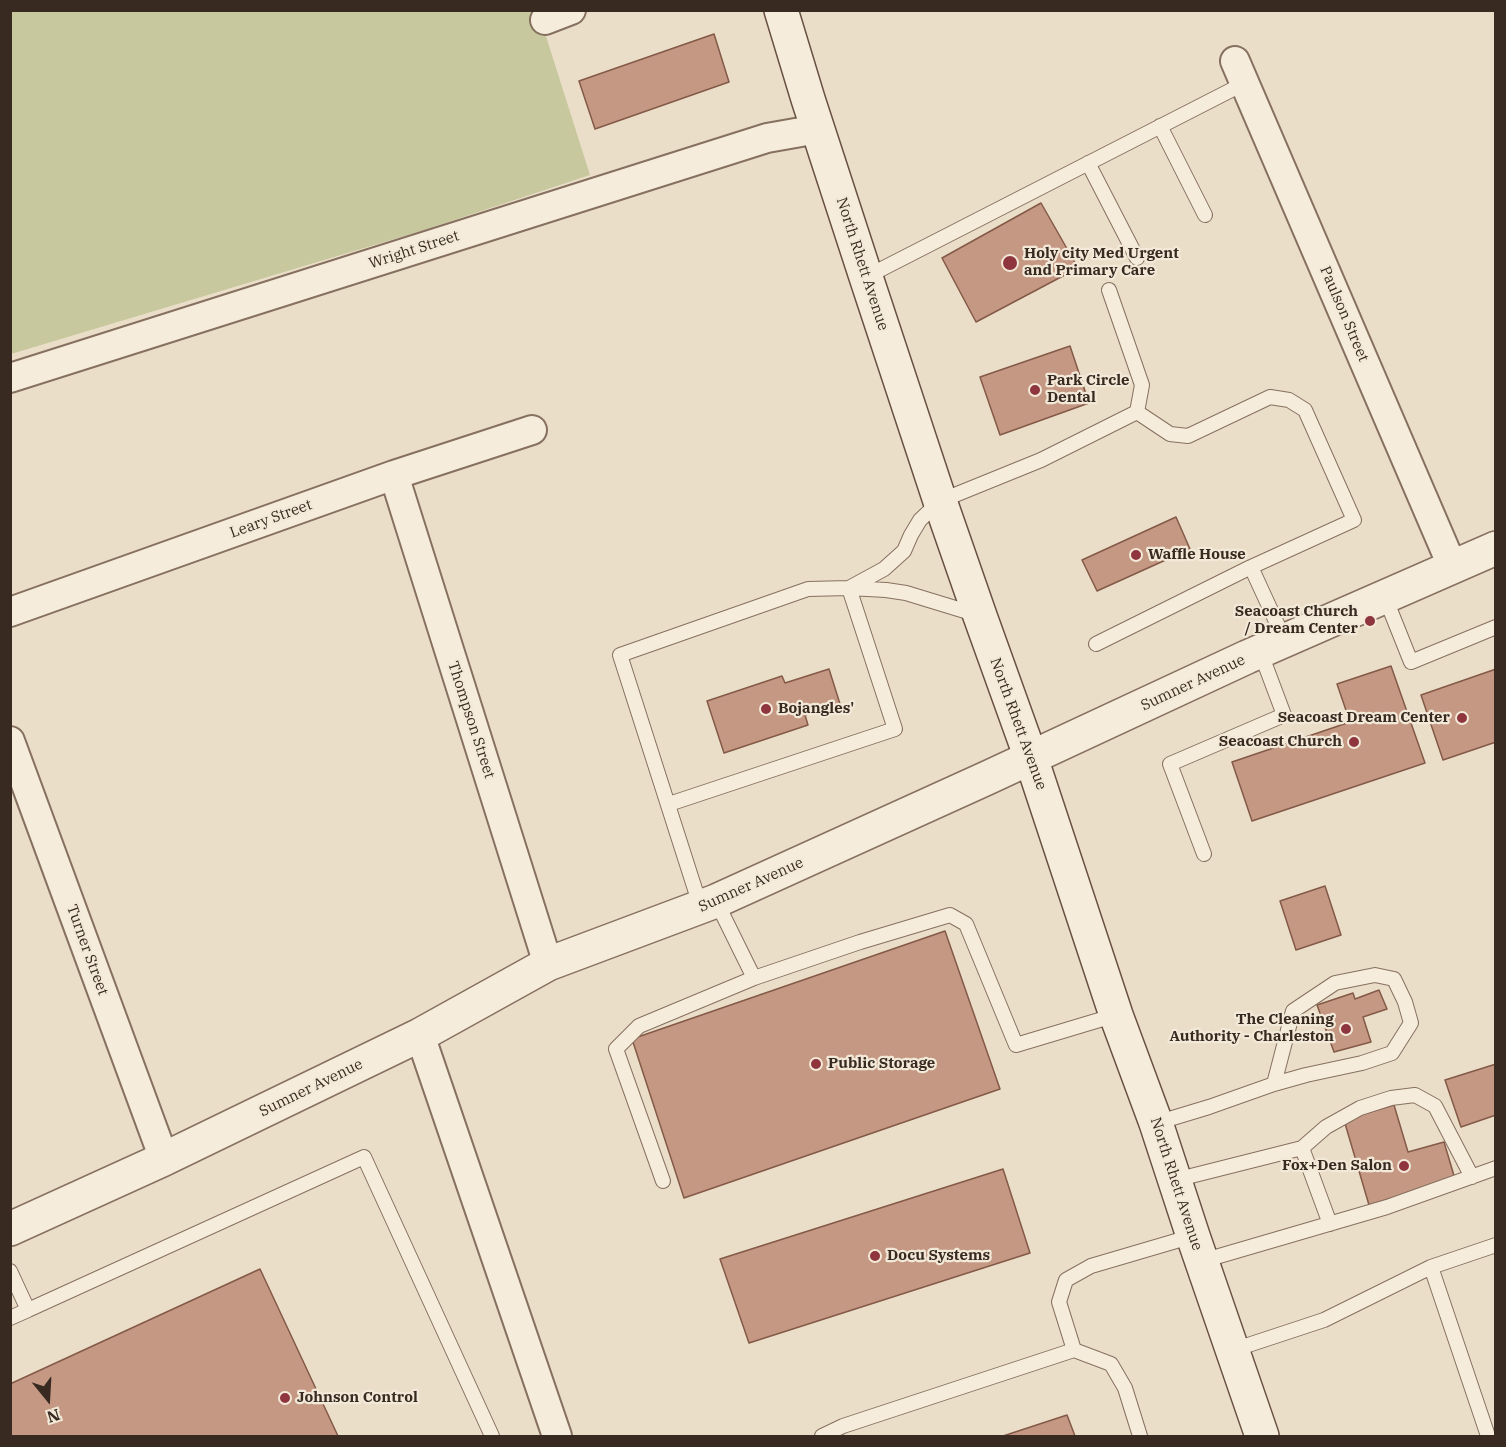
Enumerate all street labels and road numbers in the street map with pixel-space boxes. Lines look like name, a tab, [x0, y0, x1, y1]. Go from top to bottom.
street label: North Rhett Avenue	[832, 195, 892, 333]
street label: Wright Street	[367, 227, 461, 273]
street label: Paulson Street	[1316, 264, 1372, 364]
street label: Leary Street	[228, 496, 314, 542]
street label: Sumner Avenue	[1138, 651, 1248, 715]
street label: North Rhett Avenue	[986, 656, 1050, 792]
street label: Thompson Street	[444, 659, 498, 781]
street label: Sumner Avenue	[696, 854, 806, 916]
street label: Turner Street	[62, 902, 112, 998]
street label: Sumner Avenue	[256, 1055, 366, 1121]
street label: North Rhett Avenue	[1146, 1115, 1206, 1253]

